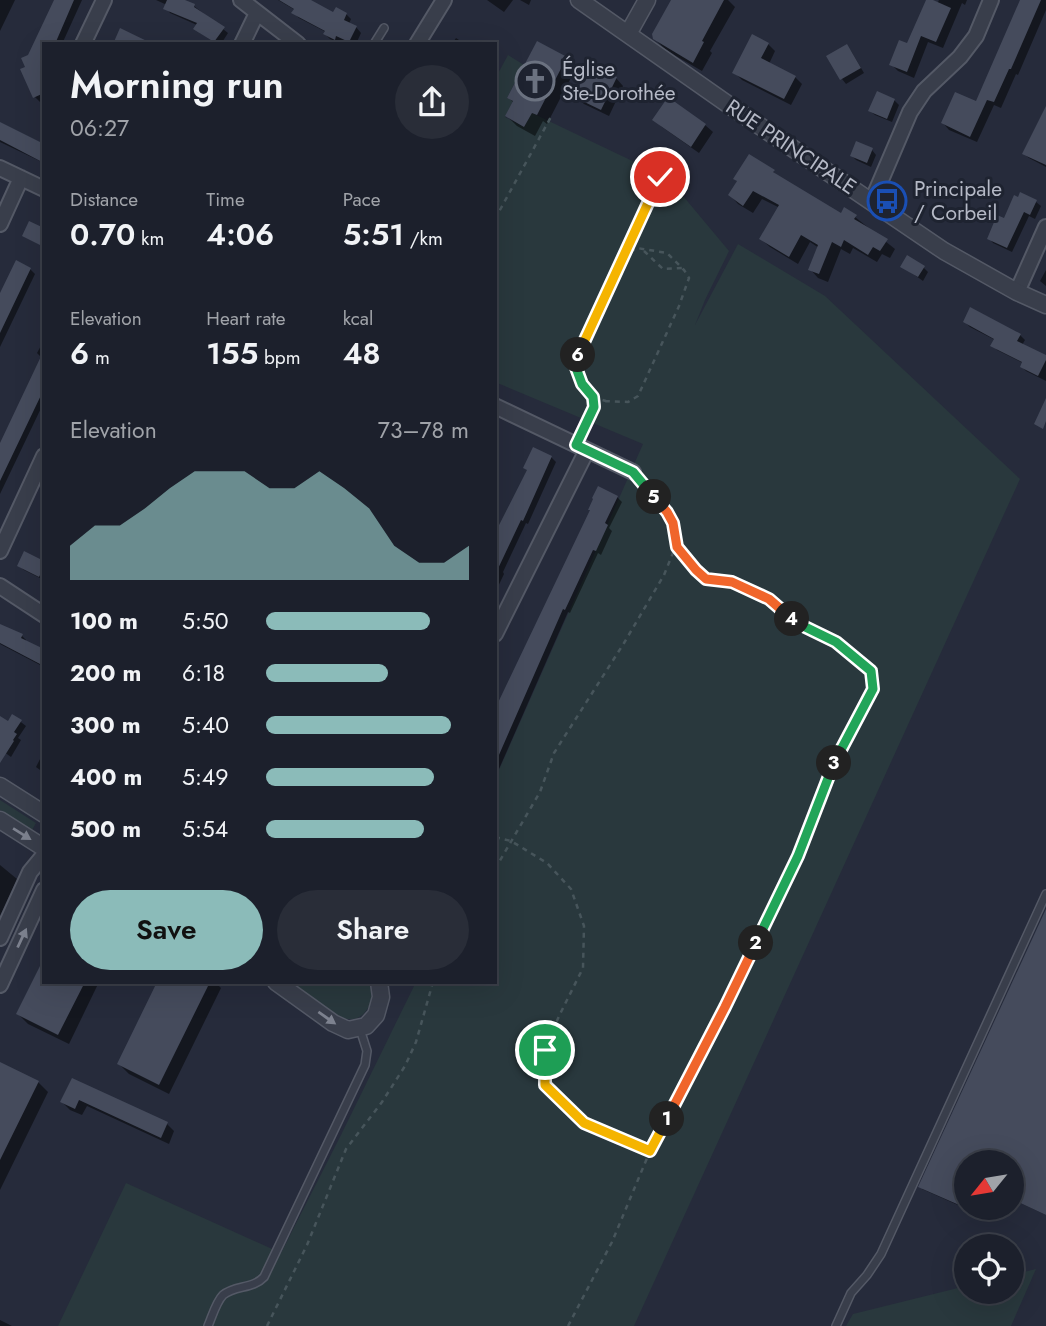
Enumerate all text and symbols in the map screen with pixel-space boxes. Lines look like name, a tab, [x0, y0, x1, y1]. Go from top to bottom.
place label: Église Ste-Dorothée	[562, 54, 676, 108]
text: Morning run	[70, 57, 284, 112]
church icon: Église Ste-Dorothée	[514, 60, 556, 102]
button: share	[395, 65, 469, 139]
street label: RUE PRINCIPALE	[720, 92, 862, 202]
text: 06:27	[70, 111, 129, 145]
pin	[630, 147, 690, 207]
icon: check	[641, 158, 679, 196]
place label: Principale / Corbeil	[914, 174, 1002, 228]
bus stop icon: Principale / Corbeil	[866, 180, 908, 222]
text: Distance	[70, 186, 138, 213]
text: Time	[206, 186, 245, 213]
text: Pace	[343, 186, 381, 213]
text: 0.70	[70, 213, 135, 256]
text: 4:06	[206, 213, 274, 256]
text: 5:51	[343, 213, 404, 256]
text: km	[135, 225, 164, 252]
text: /km	[404, 225, 443, 252]
text: Elevation	[70, 305, 142, 332]
text: Heart rate	[206, 305, 286, 332]
text: kcal	[343, 305, 373, 332]
text: 6	[70, 332, 89, 375]
text: 155	[206, 332, 258, 375]
text: 48	[343, 332, 381, 375]
pin: 6	[560, 338, 596, 372]
text: 6	[571, 341, 584, 368]
text: m	[89, 344, 110, 371]
text: bpm	[258, 344, 300, 371]
text: Elevation	[70, 413, 157, 447]
text: 73–78 m	[378, 413, 469, 447]
pin: 5	[636, 480, 672, 514]
text: 5	[647, 483, 660, 510]
pin: 4	[774, 602, 810, 636]
text: 100 m	[70, 604, 138, 638]
text: 5:50	[182, 604, 229, 638]
text: 4	[785, 605, 798, 632]
text: 200 m	[70, 656, 141, 690]
text: 6:18	[182, 656, 225, 690]
text: 300 m	[70, 708, 141, 742]
text: 5:40	[182, 708, 229, 742]
pin: 3	[816, 746, 852, 780]
text: 3	[828, 749, 839, 776]
text: 400 m	[70, 760, 142, 794]
text: 5:49	[182, 760, 229, 794]
text: 500 m	[70, 812, 141, 846]
text: 5:54	[182, 812, 228, 846]
one-way arrow	[12, 828, 31, 841]
button: Save	[70, 890, 263, 970]
button: Share	[277, 890, 469, 970]
pin: 2	[738, 926, 774, 960]
one-way arrow	[16, 928, 28, 948]
text: 2	[749, 929, 762, 956]
one-way arrow	[318, 1011, 336, 1025]
pin	[515, 1020, 575, 1080]
icon: arrive	[526, 1031, 564, 1069]
pin: 1	[650, 1102, 684, 1136]
text: 1	[662, 1105, 671, 1132]
north arrow	[954, 1150, 1024, 1220]
map controls	[954, 1150, 1024, 1304]
button: locate	[954, 1234, 1024, 1304]

